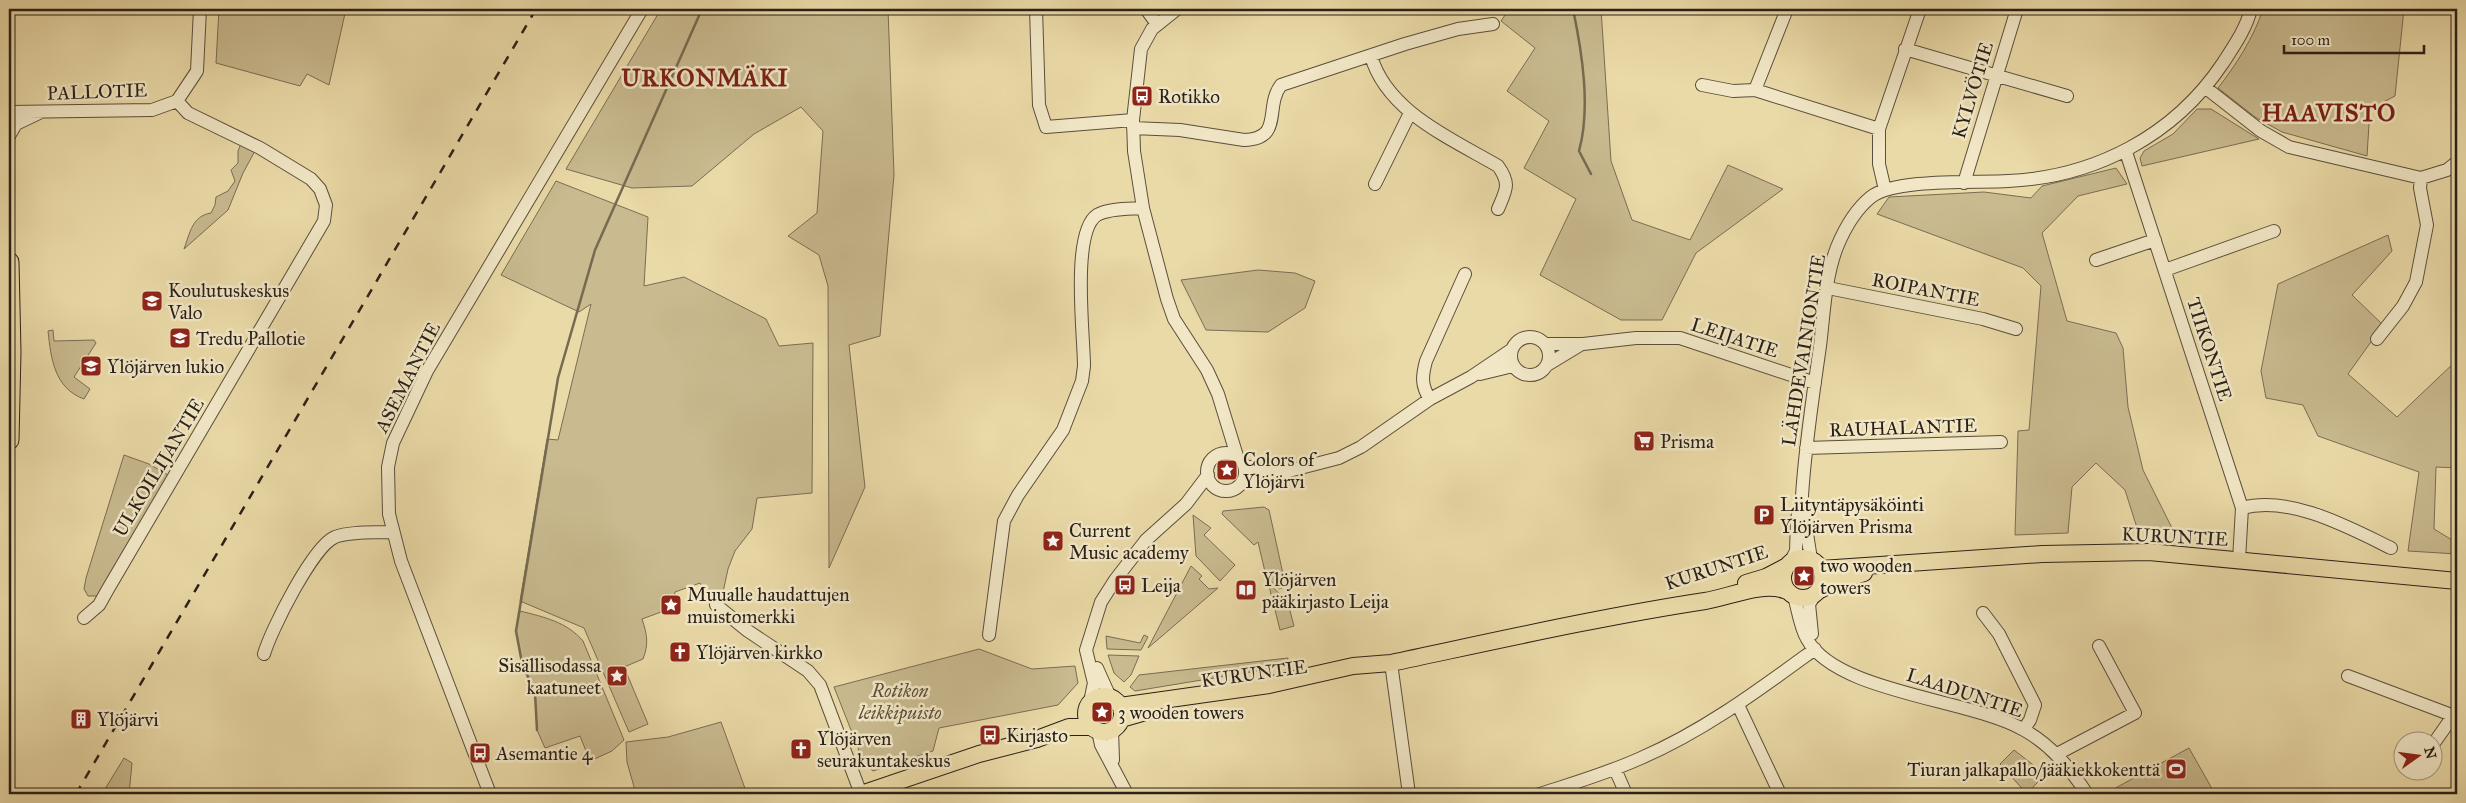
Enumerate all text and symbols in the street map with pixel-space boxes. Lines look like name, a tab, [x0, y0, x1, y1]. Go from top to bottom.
scale bar	[2284, 22, 2424, 54]
text: 100 m	[2291, 31, 2331, 49]
street label: KYLVÖTIE	[1947, 39, 1998, 141]
district label: URKONMÄKI	[621, 63, 789, 93]
street label: PALLOTIE	[46, 78, 148, 105]
bus stop icon: Rotikko	[1130, 84, 1154, 108]
place label: Rotikko	[1158, 85, 1220, 108]
district label: HAAVISTO	[2262, 98, 2396, 128]
street label: LÄHDEVAINIONTIE	[1777, 252, 1830, 448]
street label: ROIPANTIE	[1870, 268, 1982, 311]
place label: Koulutuskeskus Valo	[167, 279, 289, 324]
school or university icon: Koulutuskeskus Valo	[140, 289, 164, 313]
street label: TIIKONTIE	[2182, 295, 2237, 404]
street label: LEIJATIE	[1688, 313, 1782, 363]
street label: ASEMANTIE	[369, 318, 445, 437]
school or university icon: Tredu Pallotie	[168, 326, 192, 350]
place label: Tredu Pallotie	[196, 327, 306, 350]
school or university icon: Ylöjärven lukio	[79, 354, 103, 378]
place label: Ylöjärven lukio	[107, 355, 225, 378]
street label: ULKOILIJANTIE	[108, 393, 210, 541]
street label: RAUHALANTIE	[1829, 413, 1978, 442]
supermarket icon: Prisma	[1632, 429, 1656, 453]
place label: Prisma	[1660, 430, 1715, 453]
place label: Colors of Ylöjärvi	[1243, 448, 1317, 493]
place icon: Colors of Ylöjärvi	[1215, 458, 1239, 482]
place label: Liityntäpysäköinti Ylöjärven Prisma	[1780, 493, 1924, 538]
parking icon: Liityntäpysäköinti Ylöjärven Prisma	[1752, 503, 1776, 527]
place label: Current Music academy	[1069, 519, 1190, 564]
street label: KURUNTIE	[2121, 522, 2229, 551]
place icon: Current Music academy	[1041, 529, 1065, 553]
street label: KURUNTIE	[1662, 540, 1771, 595]
place label: two wooden towers	[1820, 554, 1912, 599]
place icon: two wooden towers	[1792, 564, 1816, 588]
place label: Ylöjärven pääkirjasto Leija	[1261, 568, 1390, 613]
bus stop icon: Leija	[1113, 573, 1137, 597]
place label: Leija	[1141, 574, 1182, 597]
library icon: Ylöjärven pääkirjasto Leija	[1234, 578, 1258, 602]
place label: Muualle haudattujen muistomerkki	[687, 583, 850, 628]
place icon: Muualle haudattujen muistomerkki	[659, 593, 683, 617]
church icon: Ylöjärven kirkko	[668, 640, 692, 664]
place label: Ylöjärven kirkko	[696, 641, 823, 664]
place label: Sisällisodassa kaatuneet	[498, 654, 602, 699]
street label: KURUNTIE	[1200, 655, 1309, 692]
street label: LAADUNTIE	[1904, 663, 2026, 722]
place icon: Sisällisodassa kaatuneet	[605, 664, 629, 688]
park label: Rotikon leikkipuisto	[858, 679, 941, 725]
place icon: 3 wooden towers	[1090, 700, 1114, 724]
place label: 3 wooden towers	[1118, 701, 1244, 724]
building icon: Ylöjärvi	[69, 707, 93, 731]
place label: Ylöjärvi	[97, 708, 159, 731]
bus stop icon: Kirjasto	[978, 723, 1002, 747]
place label: Kirjasto	[1006, 724, 1068, 747]
place label: Ylöjärven seurakuntakeskus	[817, 727, 950, 772]
north arrow	[2394, 730, 2444, 780]
church icon: Ylöjärven seurakuntakeskus	[789, 737, 813, 761]
bus stop icon: Asemantie 4	[468, 741, 492, 765]
place label: Asemantie 4	[495, 742, 593, 765]
text: N	[2420, 745, 2440, 761]
sports icon: Tiuran jalkapallo/jääkiekkokenttä	[2164, 757, 2188, 781]
place label: Tiuran jalkapallo/jääkiekkokenttä	[1907, 758, 2161, 781]

